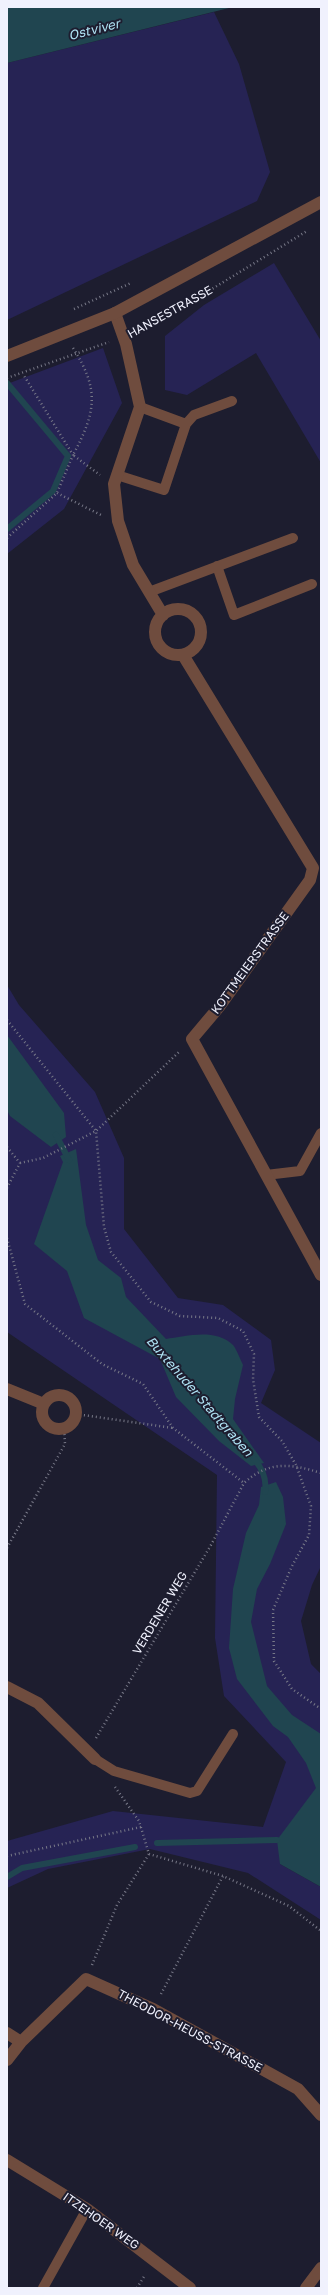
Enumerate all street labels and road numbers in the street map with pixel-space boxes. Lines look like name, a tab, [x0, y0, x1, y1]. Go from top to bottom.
street label: HANSESTRASSE	[125, 282, 215, 341]
street label: KOTTMEIERSTRASSE	[207, 909, 292, 1017]
street label: VERDENER WEG	[129, 1569, 190, 1657]
street label: THEODOR-HEUSS-STRASSE	[115, 1986, 265, 2075]
street label: ITZEHOER WEG	[60, 2189, 142, 2252]

